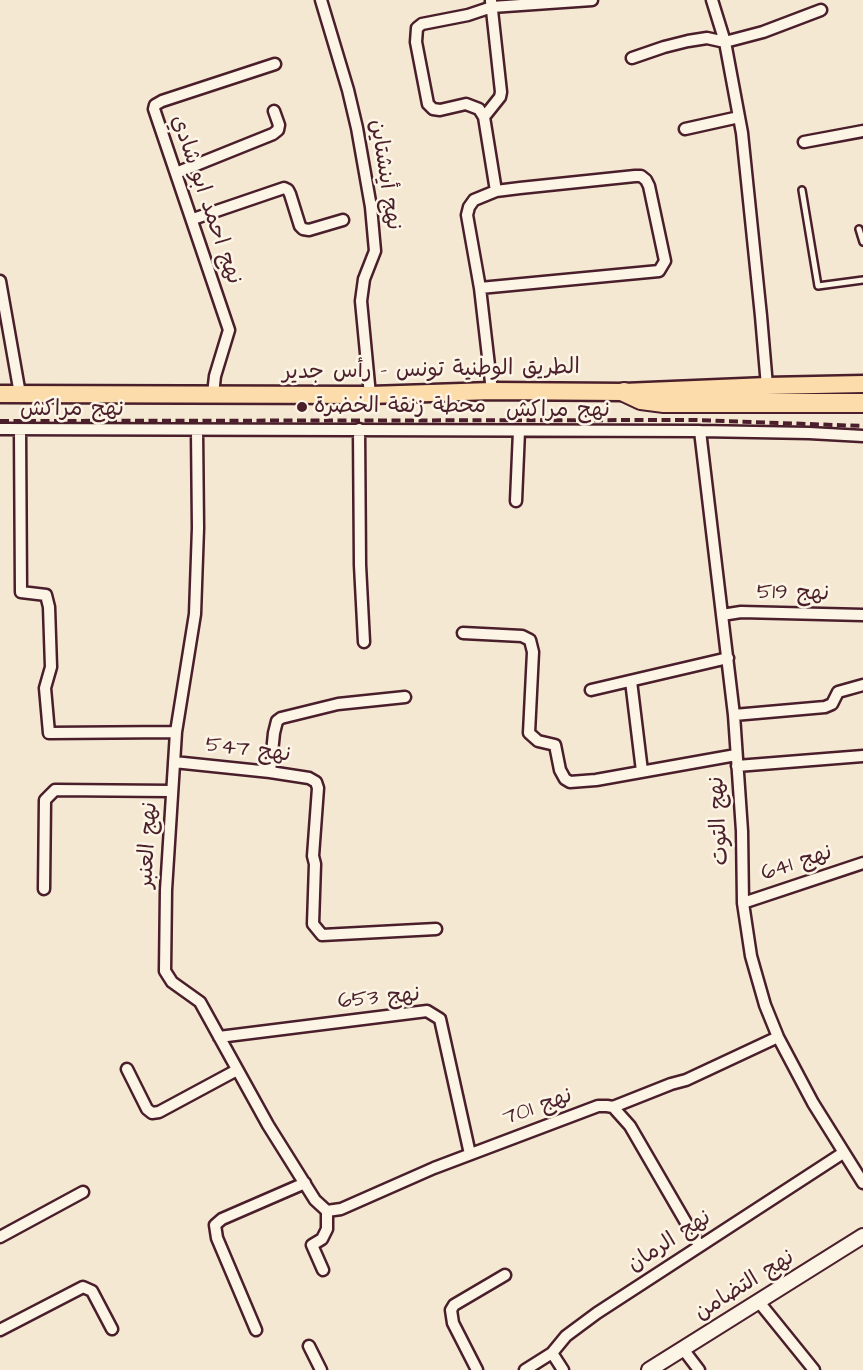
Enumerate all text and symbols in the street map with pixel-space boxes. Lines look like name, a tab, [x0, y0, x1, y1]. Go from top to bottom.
street label: نهج احمد ابو شادي	[164, 112, 246, 288]
street label: نهج أينشتاين	[362, 118, 406, 232]
street label: الطريق الوطنية تونس - رأس جدير	[282, 355, 580, 387]
place label: محطة زنقة الخضرة	[314, 394, 486, 420]
street label: نهج مراكش	[20, 397, 124, 423]
street label: نهج مراكش	[506, 398, 610, 424]
marker: محطة زنقة الخضرة	[295, 400, 309, 414]
street label: نهج 519	[757, 580, 829, 608]
street label: نهج 547	[204, 733, 292, 769]
street label: نهج التوت	[704, 776, 736, 866]
street label: نهج العنبر	[134, 801, 164, 889]
street label: نهج 641	[758, 840, 836, 888]
street label: نهج 653	[337, 982, 421, 1016]
street label: نهج 701	[500, 1083, 576, 1133]
street label: نهج الرمان	[623, 1205, 717, 1279]
street label: نهج التضامن	[690, 1245, 800, 1327]

